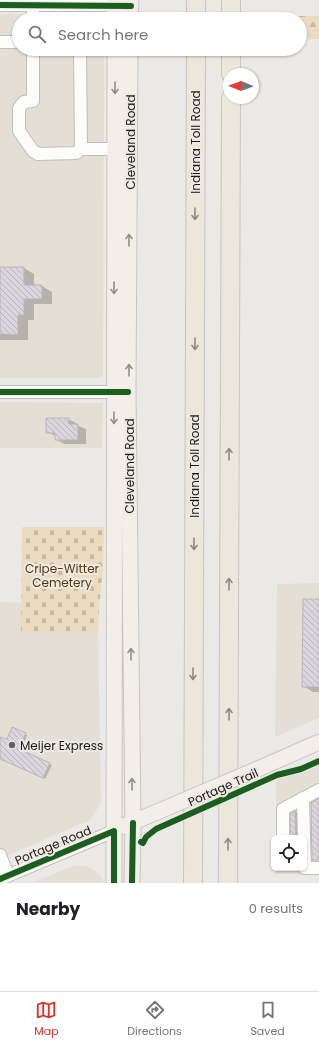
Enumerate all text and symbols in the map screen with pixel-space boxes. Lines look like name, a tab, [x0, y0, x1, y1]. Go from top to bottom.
search box	[12, 12, 307, 56]
icon: search	[26, 23, 48, 45]
text: Search here	[58, 24, 148, 45]
north arrow	[223, 68, 259, 104]
one-way arrow	[111, 81, 119, 94]
street label: Indiana Toll Road	[187, 90, 204, 194]
street label: Cleveland Road	[122, 94, 139, 190]
one-way arrow	[191, 207, 199, 220]
one-way arrow	[125, 234, 133, 247]
one-way arrow	[110, 281, 118, 294]
one-way arrow	[191, 337, 198, 350]
one-way arrow	[125, 364, 132, 377]
one-way arrow	[110, 411, 118, 424]
street label: Indiana Toll Road	[186, 414, 203, 518]
street label: Cleveland Road	[121, 418, 138, 514]
one-way arrow	[225, 448, 233, 461]
one-way arrow	[190, 537, 198, 550]
park label: Cripe-Witter Cemetery	[25, 560, 100, 591]
one-way arrow	[225, 578, 233, 591]
one-way arrow	[127, 648, 134, 661]
one-way arrow	[189, 667, 197, 680]
one-way arrow	[225, 708, 233, 721]
place label: Meijer Express	[20, 737, 103, 754]
marker: Meijer Express	[7, 740, 17, 750]
street label: Portage Trail	[185, 764, 261, 810]
one-way arrow	[128, 778, 136, 791]
street label: Portage Road	[12, 821, 94, 869]
map controls	[271, 835, 307, 871]
button: locate	[271, 835, 307, 871]
one-way arrow	[224, 838, 232, 851]
text: Nearby	[16, 897, 80, 921]
text: 0 results	[249, 899, 303, 918]
tab: Map	[34, 999, 59, 1040]
tab: Directions	[127, 999, 182, 1040]
tab: Saved	[250, 999, 285, 1040]

